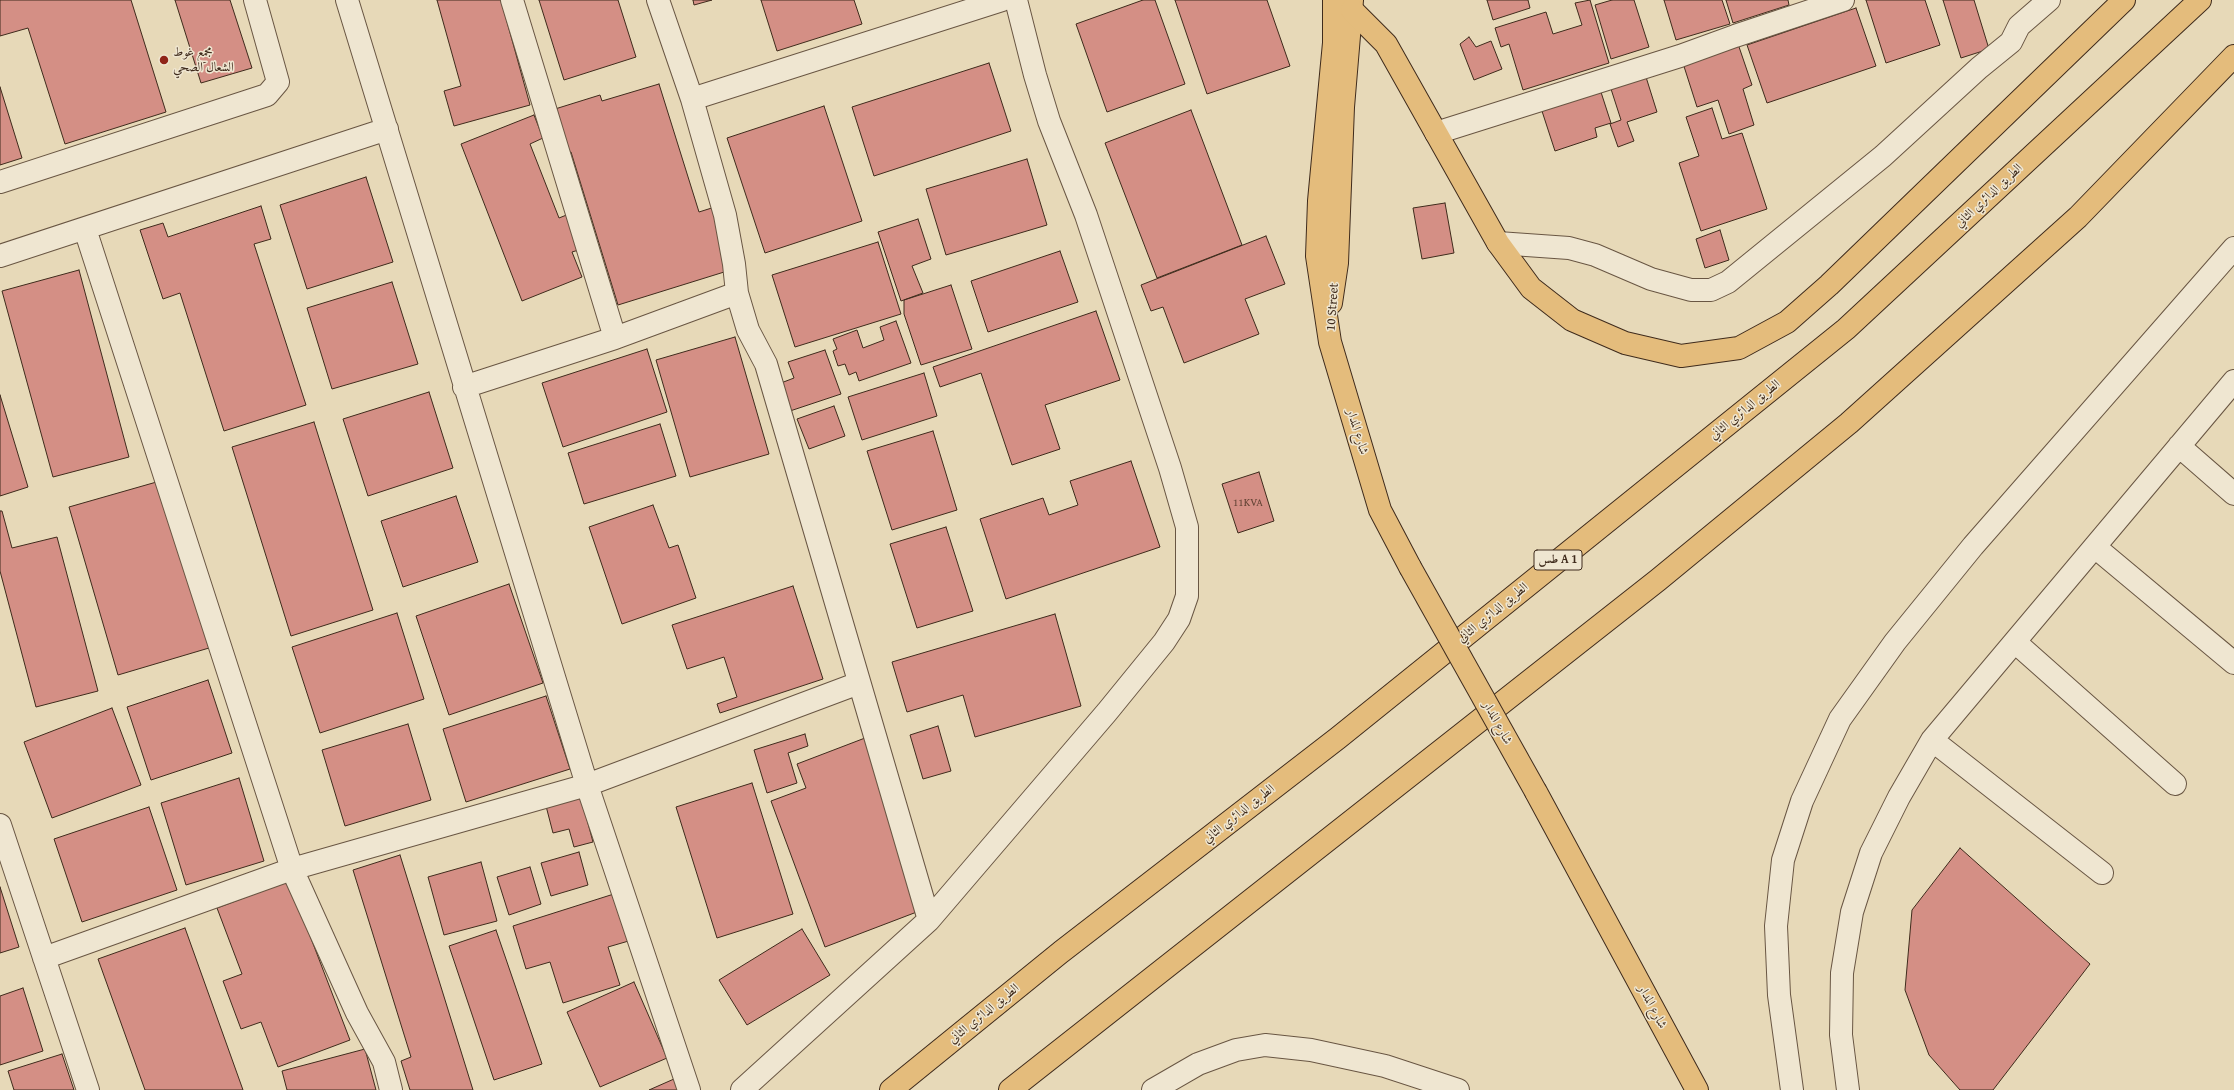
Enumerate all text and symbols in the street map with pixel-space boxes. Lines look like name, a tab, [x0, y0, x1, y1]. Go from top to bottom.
place label: مجمع غوط الشعال الصحي	[173, 45, 234, 76]
marker: مجمع غوط الشعال الصحي	[158, 54, 170, 66]
street label: الطريق الدائري الثاني	[1952, 161, 2026, 231]
street label: 10 Street	[1324, 282, 1342, 332]
street label: الطريق الدائري الثاني	[1706, 377, 1784, 443]
street label: شارع المدار	[1343, 407, 1371, 457]
house number: 11KVA	[1233, 496, 1263, 510]
road number: طس A 1	[1534, 550, 1582, 570]
street label: الطريق الدائري الثاني	[1454, 580, 1532, 646]
street label: شارع المدار	[1479, 699, 1515, 747]
street label: الطريق الدائري الثاني	[1200, 781, 1278, 847]
street label: الطريق الدائري الثاني	[945, 981, 1023, 1047]
street label: شارع المدار	[1634, 983, 1670, 1031]

